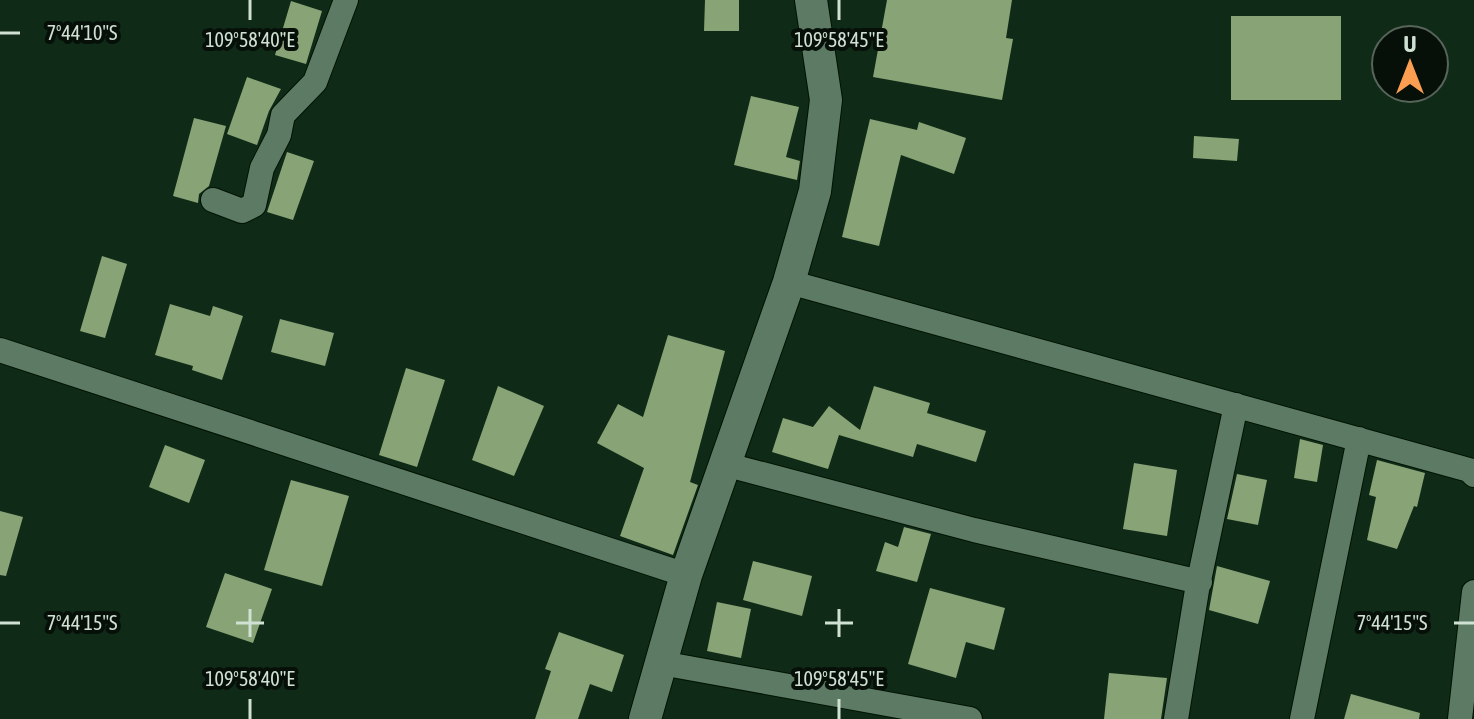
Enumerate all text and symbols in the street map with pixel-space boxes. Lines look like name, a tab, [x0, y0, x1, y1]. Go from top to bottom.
text: 7°44'10"S	[47, 21, 117, 44]
north arrow	[1370, 24, 1450, 104]
text: 109°58'40"E	[205, 28, 295, 51]
text: 109°58'45"E	[794, 28, 884, 51]
text: U	[1404, 31, 1416, 57]
text: 7°44'15"S	[47, 611, 117, 634]
text: 7°44'15"S	[1357, 611, 1427, 634]
text: 109°58'40"E	[205, 667, 295, 690]
text: 109°58'45"E	[794, 667, 884, 690]

